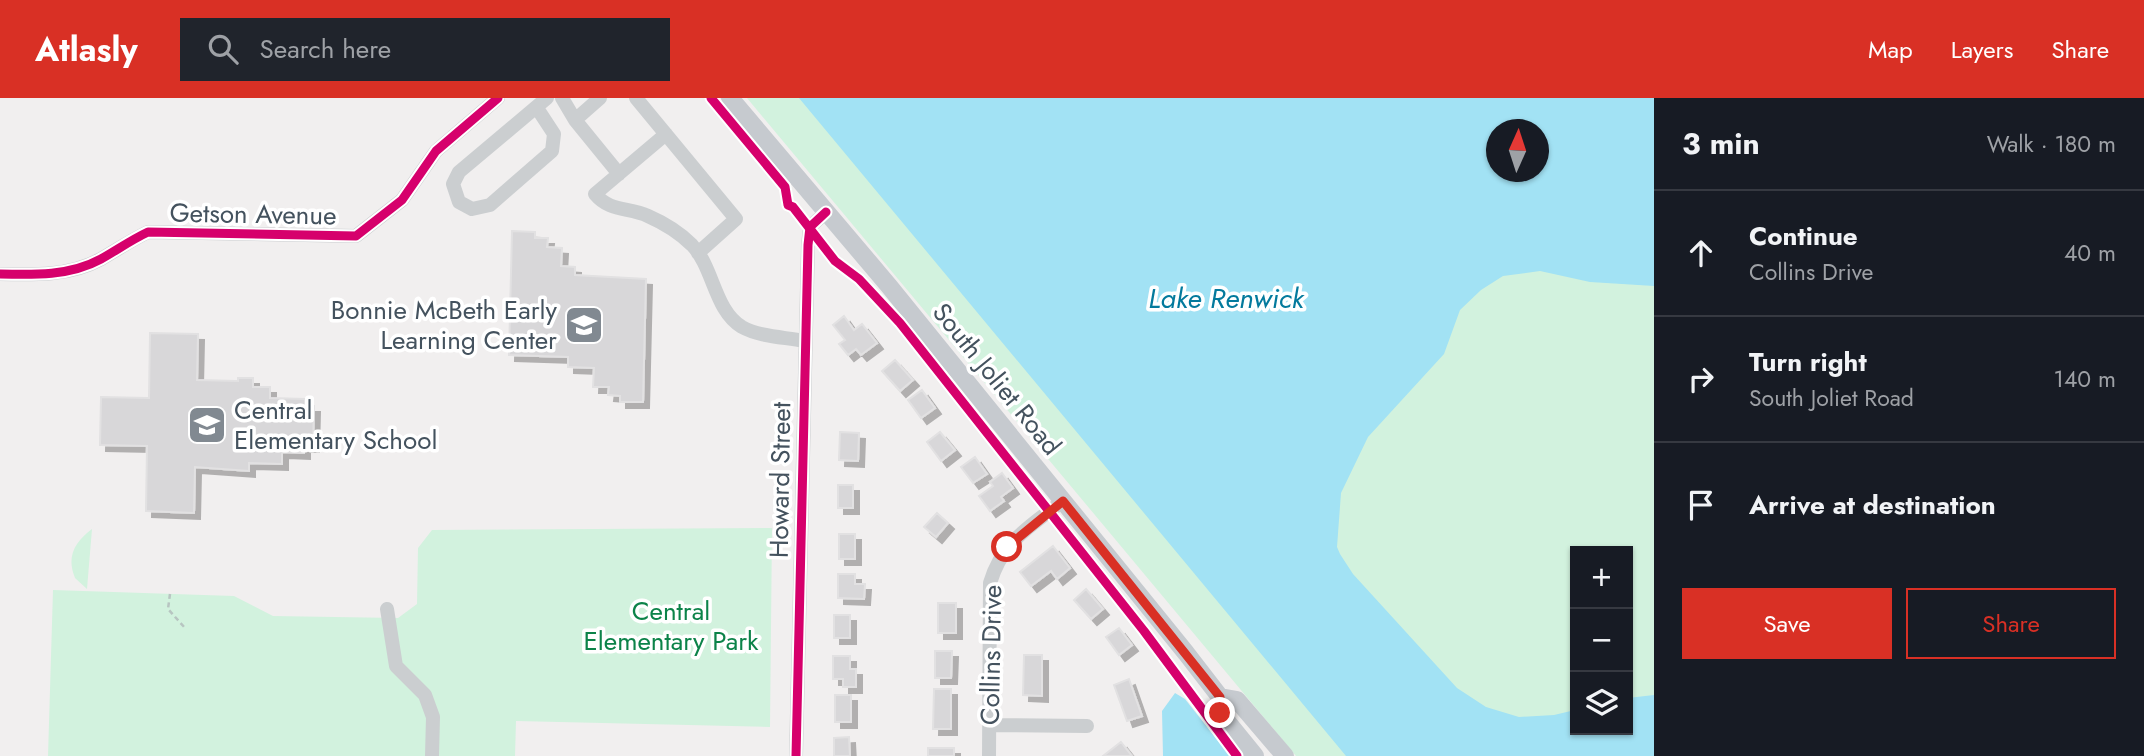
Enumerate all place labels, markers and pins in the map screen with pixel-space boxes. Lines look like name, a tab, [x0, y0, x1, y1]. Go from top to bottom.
place label: Bonnie McBeth Early Learning Center	[331, 291, 558, 359]
school or university icon: Bonnie McBeth Early Learning Center	[563, 304, 605, 346]
place label: Central Elementary School	[234, 391, 437, 459]
school or university icon: Central Elementary School	[186, 404, 228, 446]

